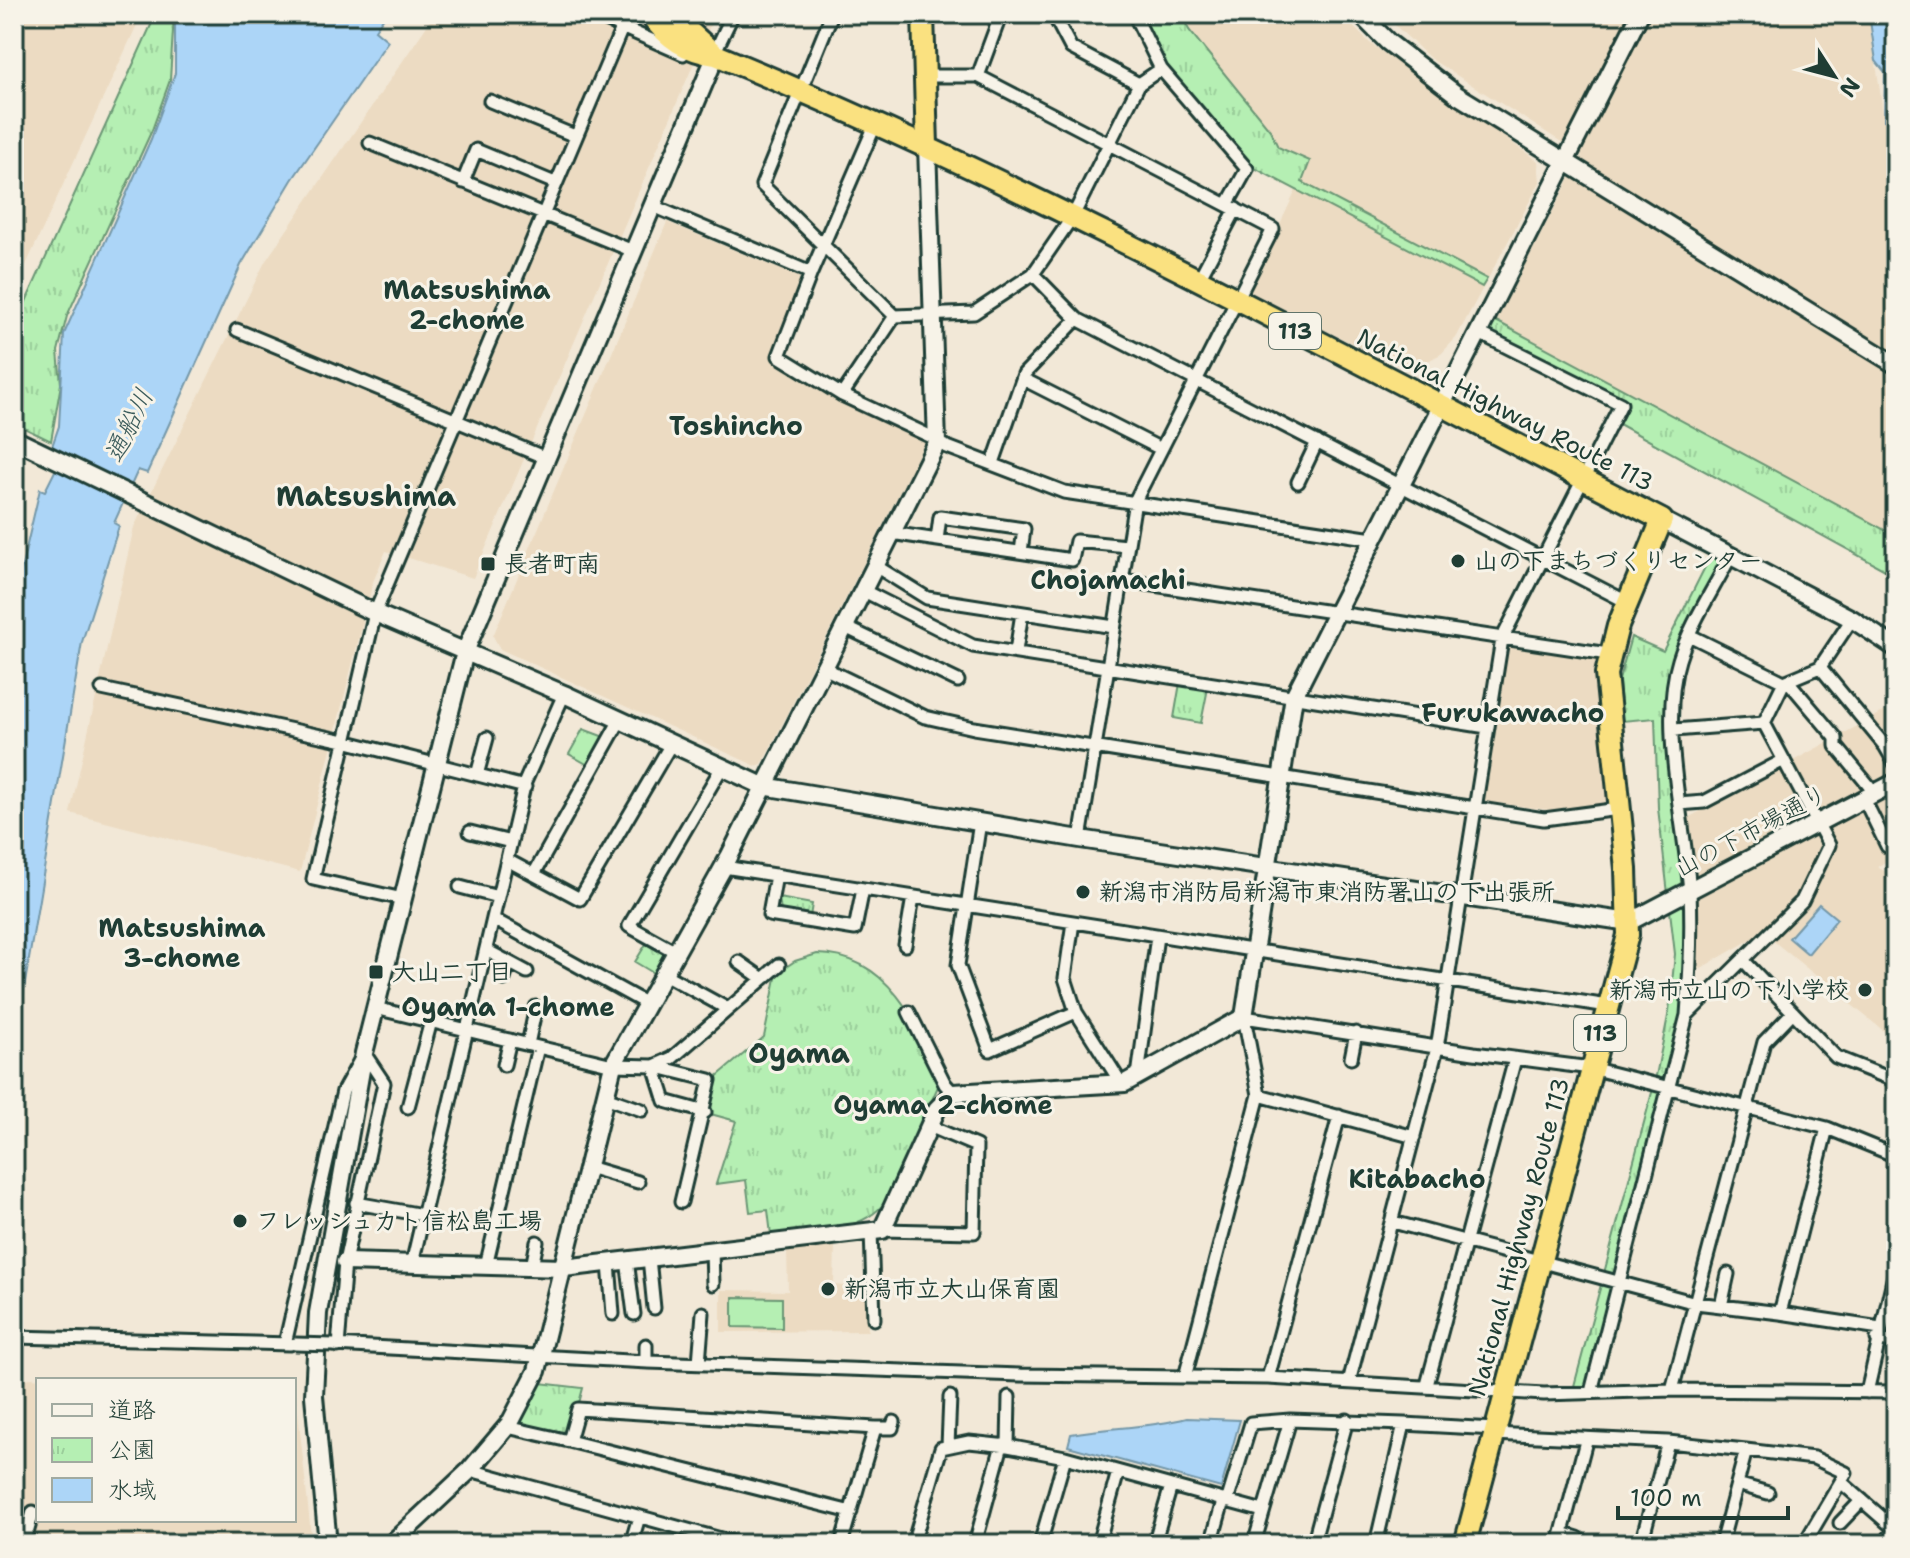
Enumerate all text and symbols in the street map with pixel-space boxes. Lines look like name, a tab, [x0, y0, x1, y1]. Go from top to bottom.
north arrow	[1794, 36, 1874, 116]
text: N	[1833, 72, 1867, 103]
district label: Matsushima 2-chome	[383, 272, 551, 337]
road number: 113	[1269, 313, 1321, 349]
street label: National Highway Route 113	[1351, 321, 1659, 499]
water label: 通船川	[95, 382, 161, 468]
district label: Toshincho	[669, 408, 803, 443]
district label: Matsushima	[276, 477, 456, 515]
place label: 山の下まちづくりセンター	[1474, 545, 1763, 577]
place label: 長者町南	[504, 548, 600, 580]
marker: 山の下まちづくりセンター	[1449, 552, 1467, 570]
marker: 長者町南	[479, 555, 497, 573]
district label: Chojamachi	[1030, 562, 1186, 597]
district label: Furukawacho	[1421, 695, 1605, 730]
street label: 山の下市場通り	[1669, 777, 1833, 885]
place label: 新潟市消防局新潟市東消防署山の下出張所	[1099, 876, 1555, 908]
marker: 新潟市消防局新潟市東消防署山の下出張所	[1074, 883, 1092, 901]
district label: Matsushima 3-chome	[98, 910, 266, 975]
place label: 大山二丁目	[392, 956, 512, 988]
marker: 大山二丁目	[367, 963, 385, 981]
place label: 新潟市立山の下小学校	[1609, 974, 1849, 1006]
marker: 新潟市立山の下小学校	[1856, 981, 1874, 999]
district label: Oyama 1-chome	[401, 989, 615, 1024]
road number: 113	[1574, 1015, 1626, 1051]
district label: Oyama	[748, 1034, 850, 1072]
street label: National Highway Route 113	[1461, 1074, 1577, 1400]
district label: Oyama 2-chome	[833, 1087, 1053, 1122]
district label: Kitabacho	[1348, 1161, 1486, 1196]
place label: フレッシュカト信松島工場	[256, 1205, 542, 1237]
marker: フレッシュカト信松島工場	[231, 1212, 249, 1230]
place label: 新潟市立大山保育園	[844, 1273, 1060, 1305]
marker: 新潟市立大山保育園	[819, 1280, 837, 1298]
legend	[36, 1378, 296, 1522]
text: 道路	[108, 1394, 156, 1426]
text: 公園	[108, 1434, 156, 1466]
scale bar	[1618, 1470, 1788, 1520]
text: 水域	[108, 1474, 156, 1506]
text: 100 m	[1630, 1482, 1702, 1514]

